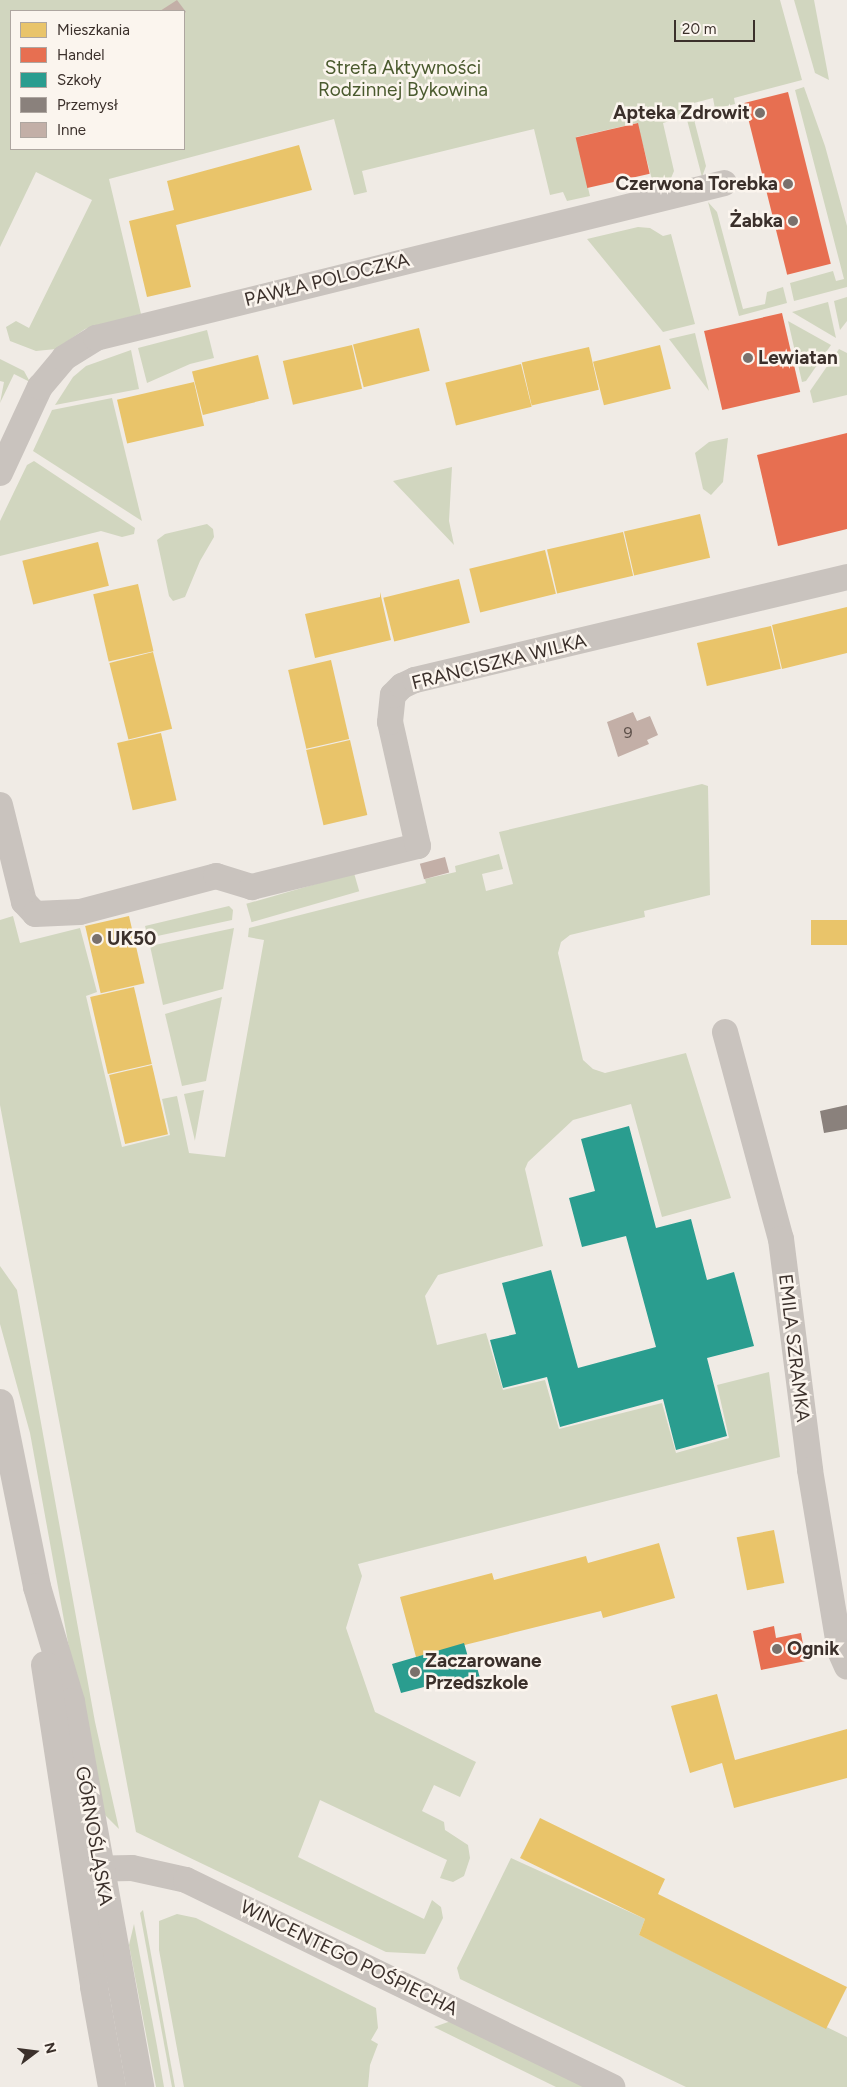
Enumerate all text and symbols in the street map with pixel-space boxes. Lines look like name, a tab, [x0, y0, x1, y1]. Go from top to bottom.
legend	[10, 10, 185, 150]
scale bar	[677, 10, 758, 42]
text: 20 m	[682, 20, 716, 38]
text: Mieszkania	[57, 21, 130, 39]
text: Handel	[57, 46, 105, 64]
park label: Strefa Aktywności Rodzinnej Bykowina	[318, 57, 488, 101]
text: Szkoły	[57, 71, 102, 89]
text: Przemysł	[57, 96, 118, 114]
place label: Apteka Zdrowit	[613, 102, 750, 124]
marker: Apteka Zdrowit	[754, 107, 766, 119]
text: Inne	[57, 121, 86, 139]
place label: Czerwona Torebka	[616, 173, 778, 195]
marker: Czerwona Torebka	[782, 178, 794, 190]
place label: Żabka	[730, 210, 783, 232]
marker: Żabka	[787, 215, 799, 227]
street label: PAWŁA POLOCZKA	[242, 248, 412, 312]
place label: Lewiatan	[758, 347, 838, 369]
marker: Lewiatan	[742, 352, 754, 364]
street label: FRANCISZKA WILKA	[409, 629, 589, 695]
house number: 9	[623, 723, 633, 743]
place label: UK50	[107, 928, 156, 950]
marker: UK50	[91, 933, 103, 945]
street label: EMILA SZRAMKA	[774, 1273, 814, 1423]
place label: Ognik	[787, 1638, 839, 1660]
marker: Ognik	[771, 1643, 783, 1655]
place label: Zaczarowane Przedszkole	[425, 1650, 542, 1694]
marker: Zaczarowane Przedszkole	[409, 1666, 421, 1678]
street label: GÓRNOŚLĄSKA	[71, 1765, 117, 1907]
street label: WINCENTEGO POŚPIECHA	[237, 1895, 461, 2021]
north arrow	[10, 2027, 60, 2077]
text: N	[40, 2041, 60, 2055]

